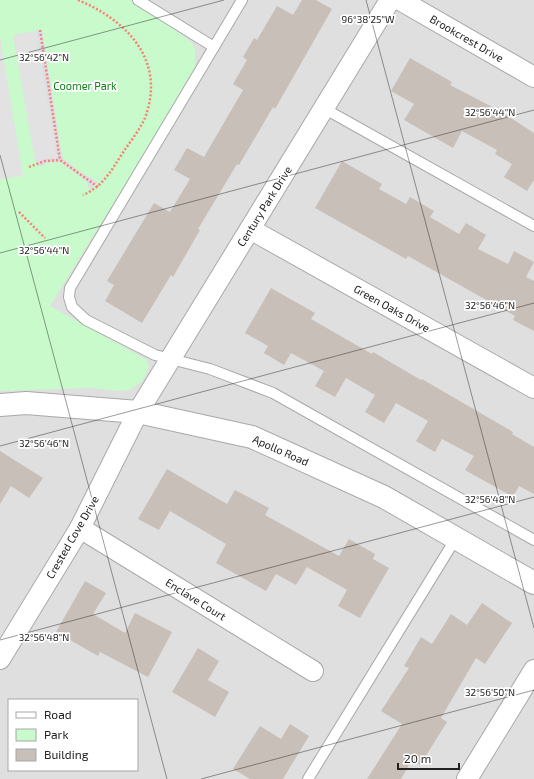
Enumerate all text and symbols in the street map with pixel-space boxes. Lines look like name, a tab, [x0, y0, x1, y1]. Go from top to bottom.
street label: Brookcrest Drive	[428, 12, 506, 64]
text: 96°38'25"W	[342, 13, 395, 25]
text: 32°56'42"N	[19, 51, 69, 63]
park label: Coomer Park	[53, 79, 117, 92]
text: 32°56'44"N	[465, 106, 515, 118]
street label: Century Park Drive	[234, 163, 294, 249]
text: 32°56'44"N	[19, 244, 69, 256]
street label: Green Oaks Drive	[352, 282, 432, 334]
text: 32°56'46"N	[465, 299, 515, 311]
street label: Apollo Road	[251, 432, 311, 468]
text: 32°56'46"N	[19, 437, 69, 449]
street label: Crested Cove Drive	[43, 493, 101, 581]
text: 32°56'48"N	[465, 493, 515, 505]
street label: Enclave Court	[163, 575, 229, 623]
text: 32°56'48"N	[19, 631, 69, 643]
text: 32°56'50"N	[465, 686, 515, 698]
legend	[8, 699, 138, 771]
text: Road	[44, 707, 72, 721]
text: Park	[44, 727, 69, 741]
scale bar	[398, 745, 459, 771]
text: Building	[44, 747, 89, 761]
text: 20 m	[404, 751, 431, 765]

